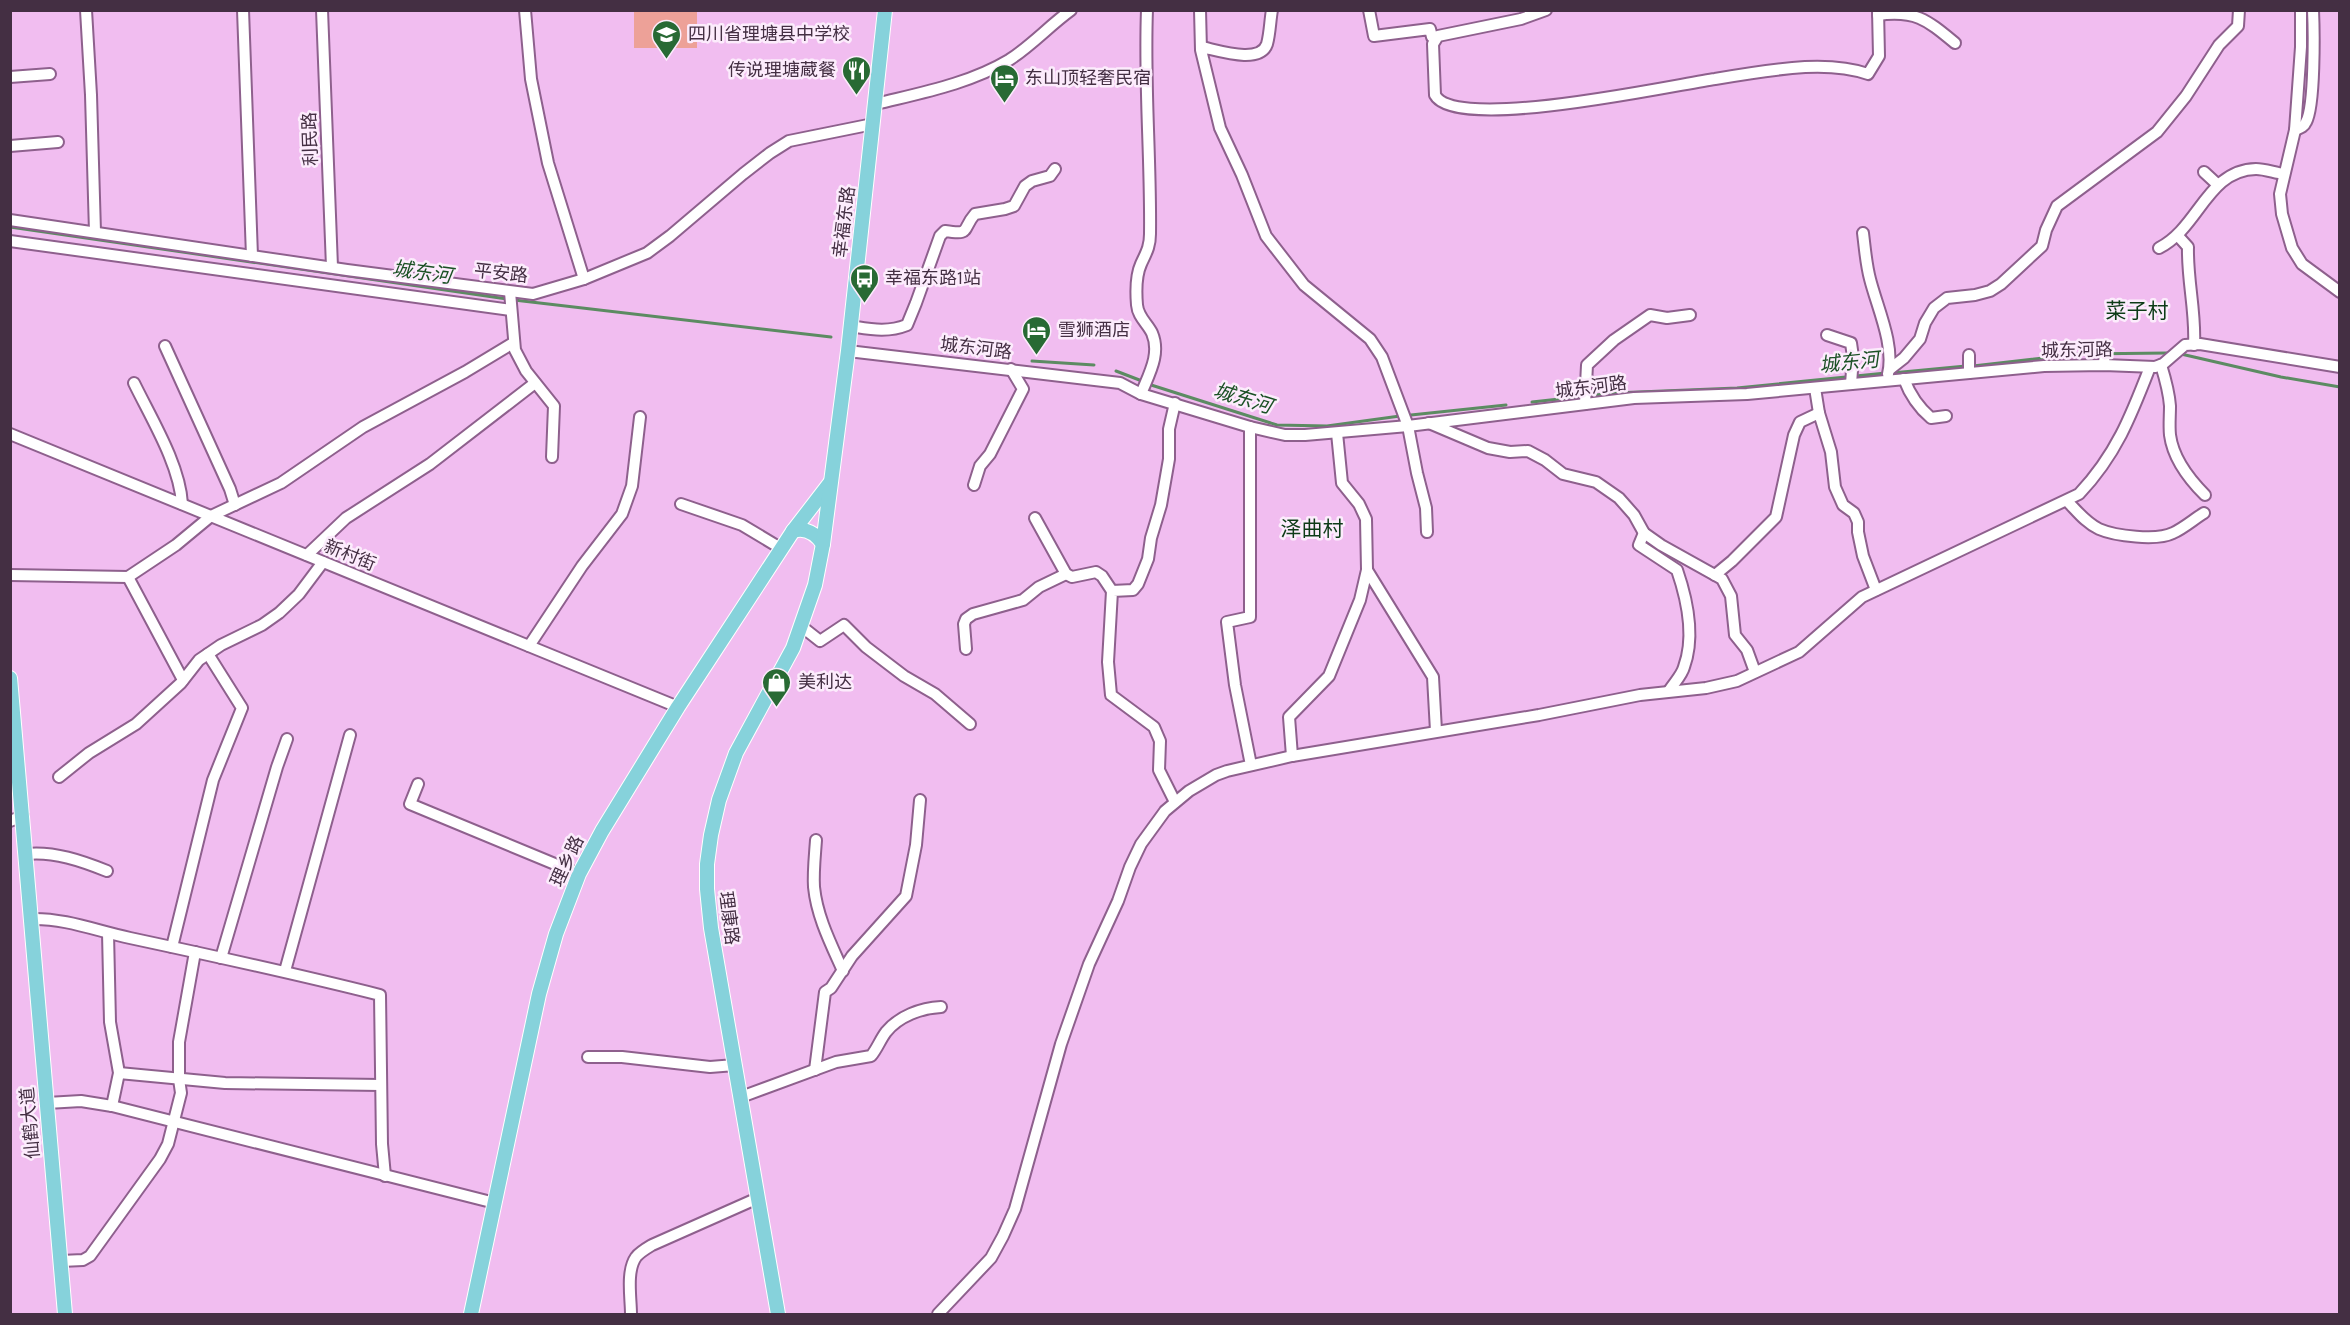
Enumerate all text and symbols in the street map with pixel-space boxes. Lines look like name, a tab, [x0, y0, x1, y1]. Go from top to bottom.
school or university icon: 四川省理塘县中学校	[651, 18, 683, 60]
place label: 四川省理塘县中学校	[688, 23, 850, 45]
restaurant icon: 传说理塘蔵餐	[841, 54, 873, 96]
place label: 传说理塘蔵餐	[728, 59, 836, 81]
hotel icon: 东山顶轻奢民宿	[988, 62, 1020, 104]
place label: 东山顶轻奢民宿	[1025, 67, 1151, 89]
street label: 利民路	[298, 112, 322, 166]
street label: 幸福东路	[829, 185, 859, 259]
water label: 城东河	[391, 257, 457, 289]
street label: 平安路	[473, 259, 529, 287]
bus stop icon: 幸福东路1站	[848, 262, 880, 304]
place label: 幸福东路1站	[885, 267, 981, 289]
district label: 菜子村	[2106, 299, 2169, 323]
hotel icon: 雪狮酒店	[1021, 314, 1053, 356]
place label: 雪狮酒店	[1058, 319, 1130, 341]
street label: 城东河路	[939, 333, 1013, 363]
street label: 城东河路	[2041, 338, 2113, 362]
water label: 城东河	[1818, 348, 1884, 377]
street label: 城东河路	[1554, 372, 1628, 402]
water label: 城东河	[1211, 379, 1279, 419]
district label: 泽曲村	[1281, 517, 1344, 541]
street label: 新村街	[321, 535, 379, 575]
shop icon: 美利达	[761, 666, 793, 708]
place label: 美利达	[798, 671, 852, 693]
street label: 理乡路	[546, 832, 588, 890]
street label: 理康路	[715, 890, 743, 946]
street label: 仙鹤大道	[16, 1086, 44, 1160]

